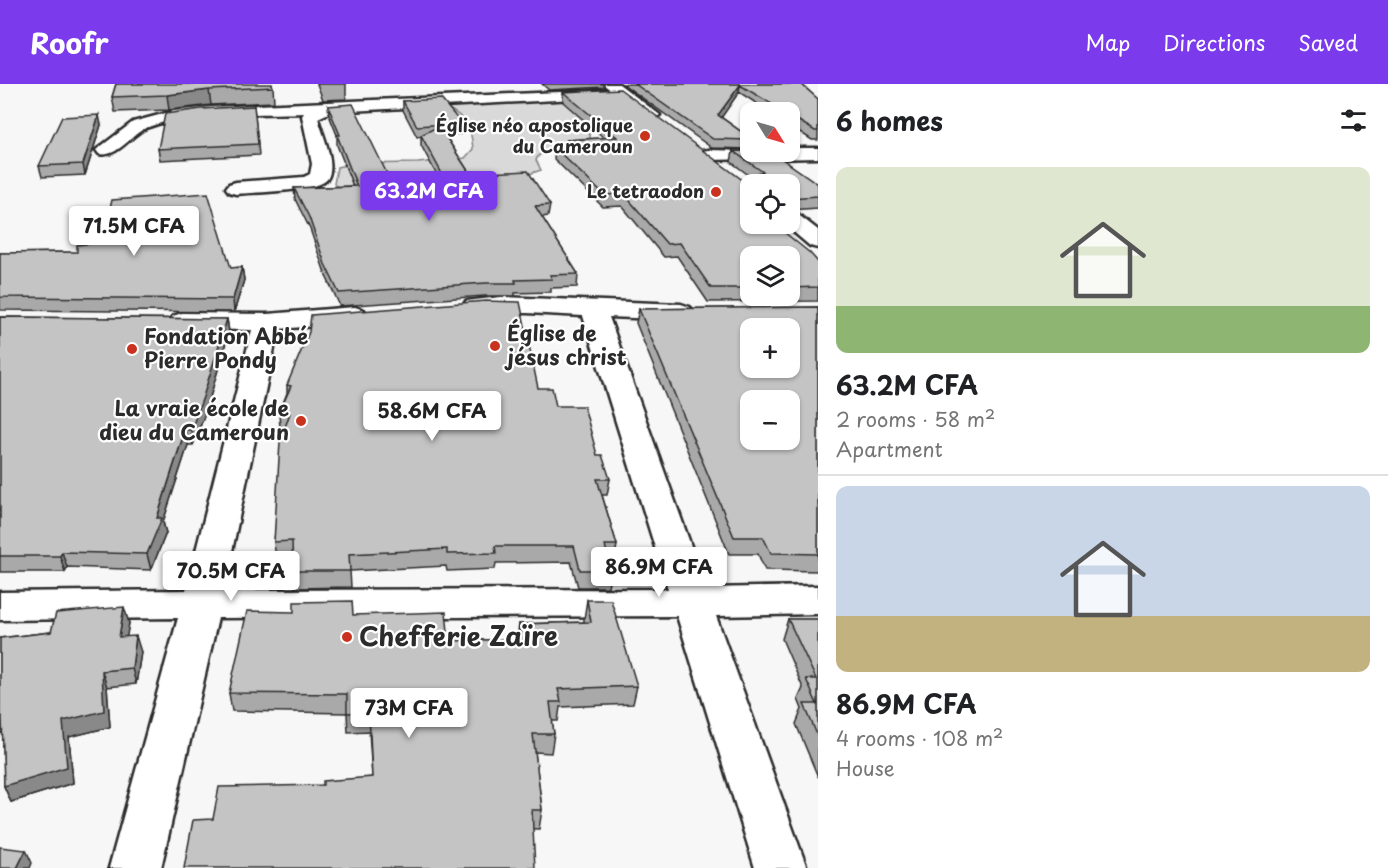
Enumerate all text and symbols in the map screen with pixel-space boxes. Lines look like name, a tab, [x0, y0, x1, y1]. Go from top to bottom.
text: Roofr	[30, 21, 109, 64]
text: Map	[1085, 26, 1130, 58]
text: Directions	[1163, 26, 1265, 58]
text: Saved	[1298, 26, 1358, 58]
text: 6 homes	[836, 101, 943, 140]
north arrow	[740, 102, 800, 162]
map controls	[740, 102, 800, 450]
icon: filters	[1337, 104, 1370, 137]
place label: Église néo apostolique du Cameroun	[436, 111, 633, 159]
marker: Église néo apostolique du Cameroun	[638, 129, 652, 143]
pin: 63.2M CFA	[360, 171, 498, 222]
button: locate	[740, 174, 800, 234]
text: 63.2M CFA	[374, 175, 484, 205]
place label: Le tetraodon	[587, 177, 704, 204]
marker: Le tetraodon	[709, 185, 723, 199]
pin: 71.5M CFA	[65, 206, 203, 257]
icon: home	[1049, 206, 1157, 314]
text: 71.5M CFA	[83, 210, 185, 240]
button: layers	[740, 246, 800, 306]
place label: Église de jésus christ	[504, 316, 627, 372]
button: +	[740, 318, 800, 378]
place label: Fondation Abbé Pierre Pondy	[144, 319, 308, 375]
marker: Église de jésus christ	[488, 339, 502, 353]
marker: Fondation Abbé Pierre Pondy	[125, 342, 139, 356]
text: 63.2M CFA	[836, 365, 978, 404]
button: −	[740, 390, 800, 450]
place label: La vraie école de dieu du Cameroun	[99, 391, 289, 447]
pin: 58.6M CFA	[363, 391, 501, 442]
text: 58.6M CFA	[377, 395, 487, 425]
text: 2 rooms · 58 m²	[836, 404, 995, 434]
marker: La vraie école de dieu du Cameroun	[294, 414, 308, 428]
text: Apartment	[836, 434, 943, 464]
icon: home	[1049, 525, 1157, 633]
pin: 86.9M CFA	[590, 547, 728, 598]
pin: 70.5M CFA	[162, 551, 300, 602]
text: 86.9M CFA	[605, 551, 713, 581]
text: 70.5M CFA	[177, 555, 285, 585]
place label: Chefferie Zaïre	[359, 616, 558, 655]
marker: Chefferie Zaïre	[340, 630, 354, 644]
text: 86.9M CFA	[836, 684, 977, 723]
pin: 73M CFA	[354, 688, 464, 739]
text: 73M CFA	[365, 692, 453, 722]
text: 4 rooms · 108 m²	[836, 723, 1003, 753]
text: House	[836, 753, 895, 783]

